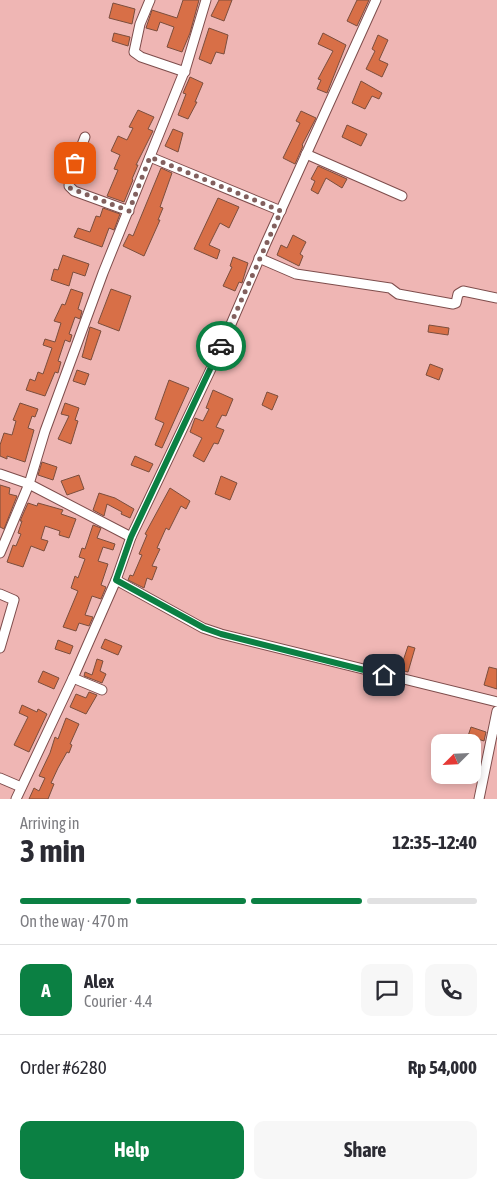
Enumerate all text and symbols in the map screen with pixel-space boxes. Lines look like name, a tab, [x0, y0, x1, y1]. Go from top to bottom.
pin	[54, 142, 96, 184]
icon: bag	[61, 149, 89, 177]
courier	[196, 321, 246, 371]
icon: car	[207, 332, 235, 360]
pin	[363, 654, 405, 696]
icon: home	[370, 661, 398, 689]
north arrow	[431, 734, 481, 784]
map controls	[431, 734, 481, 784]
text: Arriving in	[20, 814, 80, 832]
text: 12:35–12:40	[392, 831, 477, 853]
text: 3 min	[20, 832, 85, 869]
text: On the way · 470 m	[20, 912, 129, 930]
button: chat	[361, 964, 413, 1016]
button: phone	[425, 964, 477, 1016]
text: Alex	[84, 970, 114, 992]
text: A	[41, 979, 51, 1001]
text: Courier · 4.4	[84, 992, 153, 1010]
text: Order #6280	[20, 1056, 107, 1078]
text: Rp 54,000	[408, 1056, 477, 1078]
button: Help	[20, 1121, 244, 1179]
button: Share	[254, 1121, 477, 1179]

